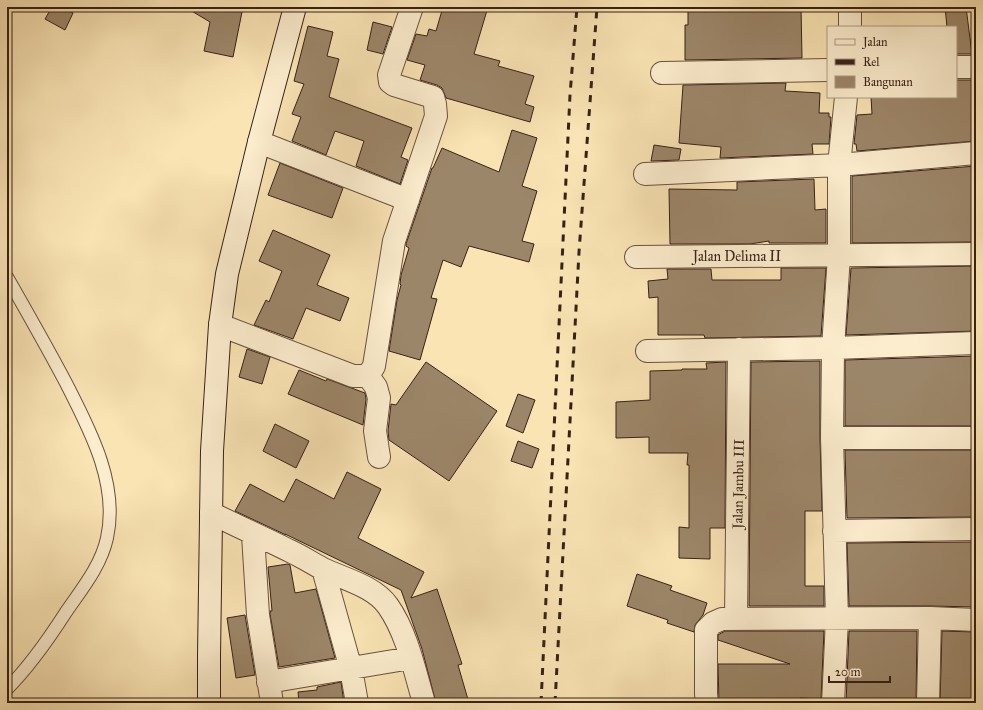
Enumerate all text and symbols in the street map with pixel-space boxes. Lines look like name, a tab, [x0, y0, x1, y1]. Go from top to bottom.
legend	[827, 26, 957, 98]
text: Jalan	[861, 35, 888, 50]
text: Rel	[863, 55, 880, 69]
text: Bangunan	[863, 75, 913, 90]
street label: Jalan Delima II	[691, 248, 781, 266]
street label: Jalan Jambu III	[729, 439, 749, 531]
scale bar	[829, 658, 890, 684]
text: 20 m	[835, 665, 861, 679]

